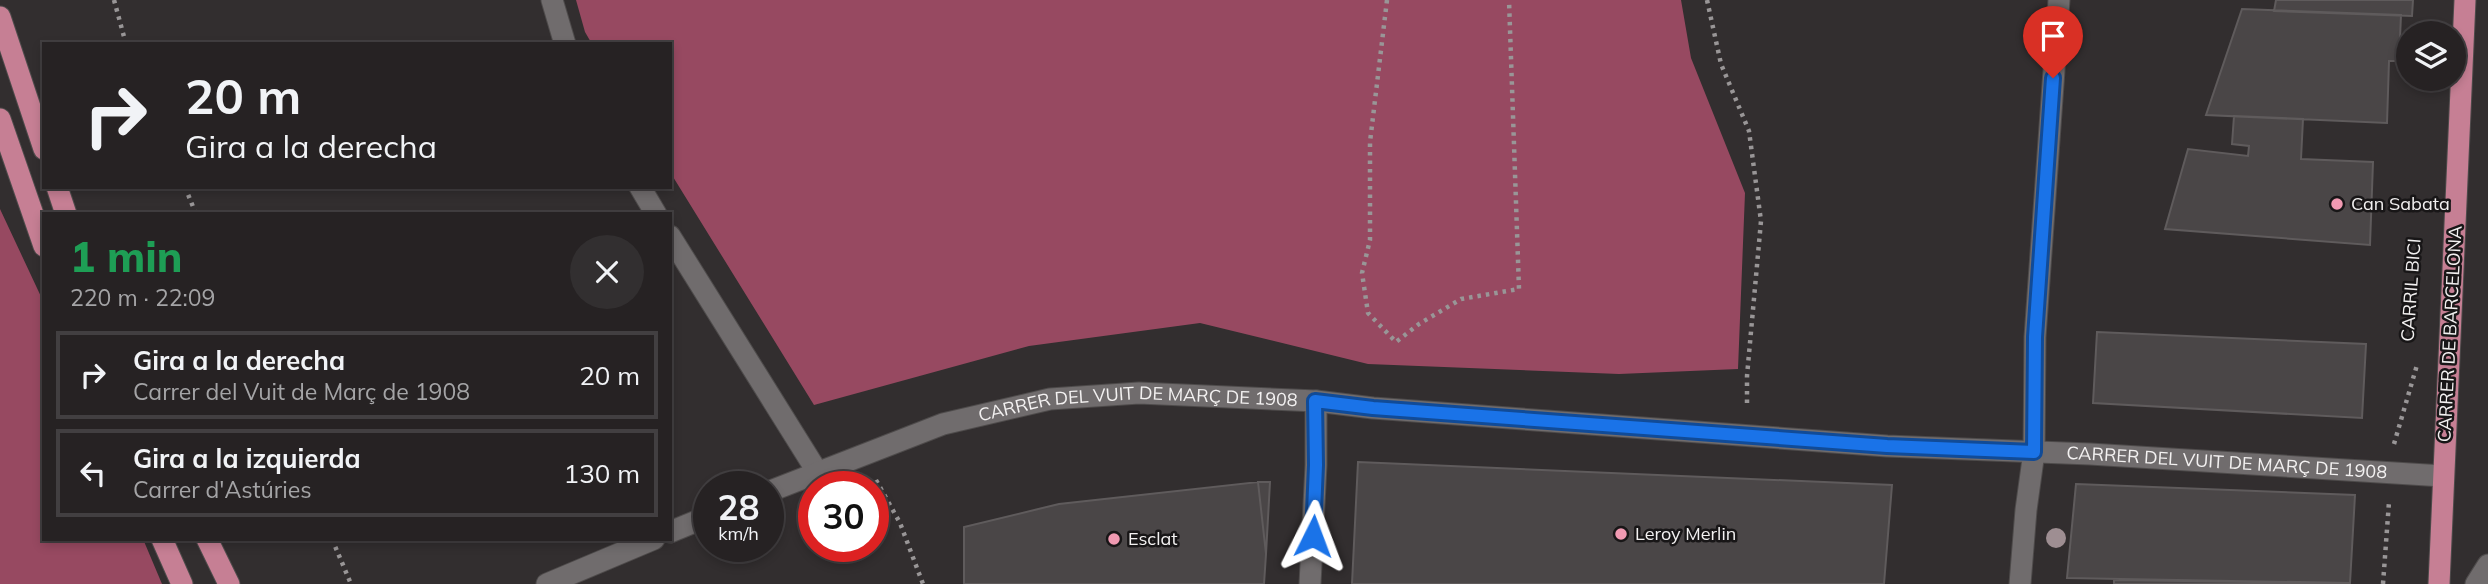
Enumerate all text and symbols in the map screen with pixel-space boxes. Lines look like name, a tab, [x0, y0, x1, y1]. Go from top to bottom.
pin	[2023, 6, 2083, 78]
icon: arrive	[2034, 17, 2072, 55]
map controls	[2396, 21, 2466, 91]
button: layers	[2396, 21, 2466, 91]
text: 20 m	[185, 65, 301, 126]
icon: right	[70, 70, 161, 161]
text: Gira a la derecha	[185, 126, 437, 166]
place label: Can Sabata	[2351, 192, 2450, 215]
marker: Can Sabata	[2329, 196, 2345, 212]
street label: CARRER DE BARCELONA	[2432, 225, 2467, 443]
text: 1 min	[70, 230, 183, 283]
button: close	[570, 235, 644, 309]
street label: CARRIL BICI	[2395, 238, 2426, 342]
text: 220 m · 22:09	[70, 283, 215, 312]
text: Gira a la derecha	[133, 344, 345, 377]
icon: right	[74, 356, 112, 394]
text: 20 m	[579, 359, 640, 392]
text: Carrer del Vuit de Març de 1908	[133, 377, 470, 406]
street label: CARRER DEL VUIT DE MARÇ DE 1908	[976, 381, 1298, 426]
street label: CARRER DEL VUIT DE MARÇ DE 1908	[2066, 441, 2388, 483]
text: Gira a la izquierda	[133, 442, 361, 475]
icon: left	[74, 454, 112, 492]
text: 130 m	[564, 457, 640, 490]
speed limit sign: 30	[798, 471, 889, 562]
text: Carrer d'Astúries	[133, 475, 312, 504]
text: 28	[717, 485, 760, 529]
position arrow	[1276, 499, 1350, 573]
text: km/h	[718, 522, 759, 545]
place label: Leroy Merlin	[1635, 522, 1736, 545]
marker: Leroy Merlin	[1613, 526, 1629, 542]
place label: Esclat	[1128, 527, 1178, 550]
marker: Esclat	[1106, 531, 1122, 547]

